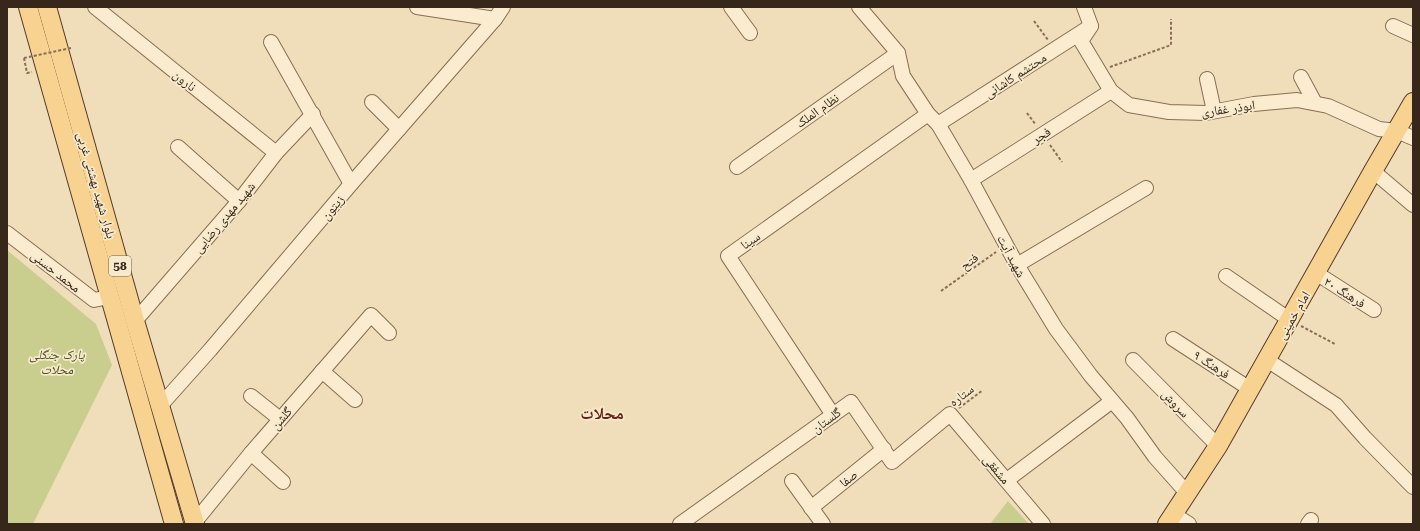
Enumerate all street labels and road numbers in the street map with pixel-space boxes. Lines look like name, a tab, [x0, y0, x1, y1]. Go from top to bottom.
street label: محتشم کاشانی	[981, 50, 1050, 102]
street label: نارون	[169, 67, 199, 95]
street label: نظام الملک	[793, 90, 842, 131]
street label: ابوذر غفاری	[1200, 97, 1256, 121]
street label: فجر	[1028, 124, 1054, 148]
street label: بلوار شهید بهشتی غربی	[73, 130, 119, 240]
street label: شهید مهدی رضایی	[190, 179, 259, 256]
street label: زیتون	[318, 192, 348, 223]
street label: سینا	[738, 228, 763, 253]
street label: شهید آیت	[994, 232, 1029, 280]
street label: محمد حسنی	[27, 247, 84, 296]
street label: فتح	[957, 250, 982, 275]
road number: 58	[109, 256, 131, 276]
street label: فرهنگ ۲۰	[1321, 274, 1368, 312]
street label: امام خمینی	[1274, 289, 1314, 342]
street label: فرهنگ ۹	[1190, 347, 1233, 383]
street label: ستاره	[946, 381, 977, 410]
street label: سروش	[1158, 386, 1193, 421]
street label: گلشن	[268, 404, 296, 433]
street label: گلستان	[809, 404, 845, 437]
street label: مشفقی	[979, 452, 1013, 488]
street label: صفا	[836, 467, 860, 490]

